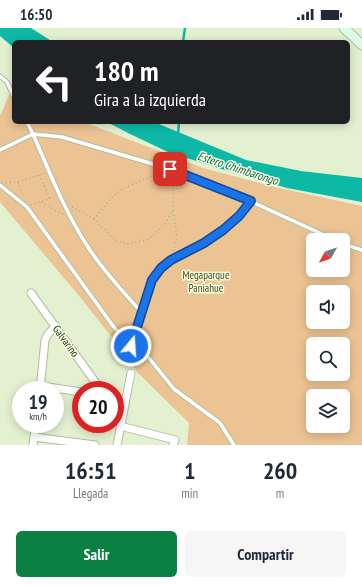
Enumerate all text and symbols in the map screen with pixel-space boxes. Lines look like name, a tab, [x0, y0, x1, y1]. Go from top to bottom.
text: 16:50	[20, 5, 52, 24]
text: 180 m	[94, 52, 158, 89]
icon: left	[28, 56, 80, 108]
text: Gira a la izquierda	[94, 88, 206, 111]
water label: Estero Chimbarongo	[196, 148, 281, 188]
pin	[153, 152, 187, 186]
icon: arrive	[159, 158, 181, 180]
north arrow	[306, 233, 350, 277]
map controls	[306, 233, 350, 433]
park label: Megaparque Paniahue	[183, 268, 230, 295]
button: sound	[306, 285, 350, 329]
street label: Galvarino	[50, 322, 82, 360]
position arrow	[110, 325, 152, 367]
button: search	[306, 337, 350, 381]
speed limit sign: 20	[72, 381, 124, 433]
text: 19	[28, 389, 48, 415]
button: layers	[306, 389, 350, 433]
text: km/h	[29, 410, 47, 423]
text: 16:51	[65, 455, 117, 486]
text: 1	[184, 455, 195, 486]
text: 260	[263, 455, 297, 486]
text: Llegada	[73, 485, 108, 502]
text: min	[181, 485, 198, 502]
text: m	[276, 485, 284, 502]
button: Salir	[16, 531, 177, 577]
button: Compartir	[185, 531, 346, 577]

